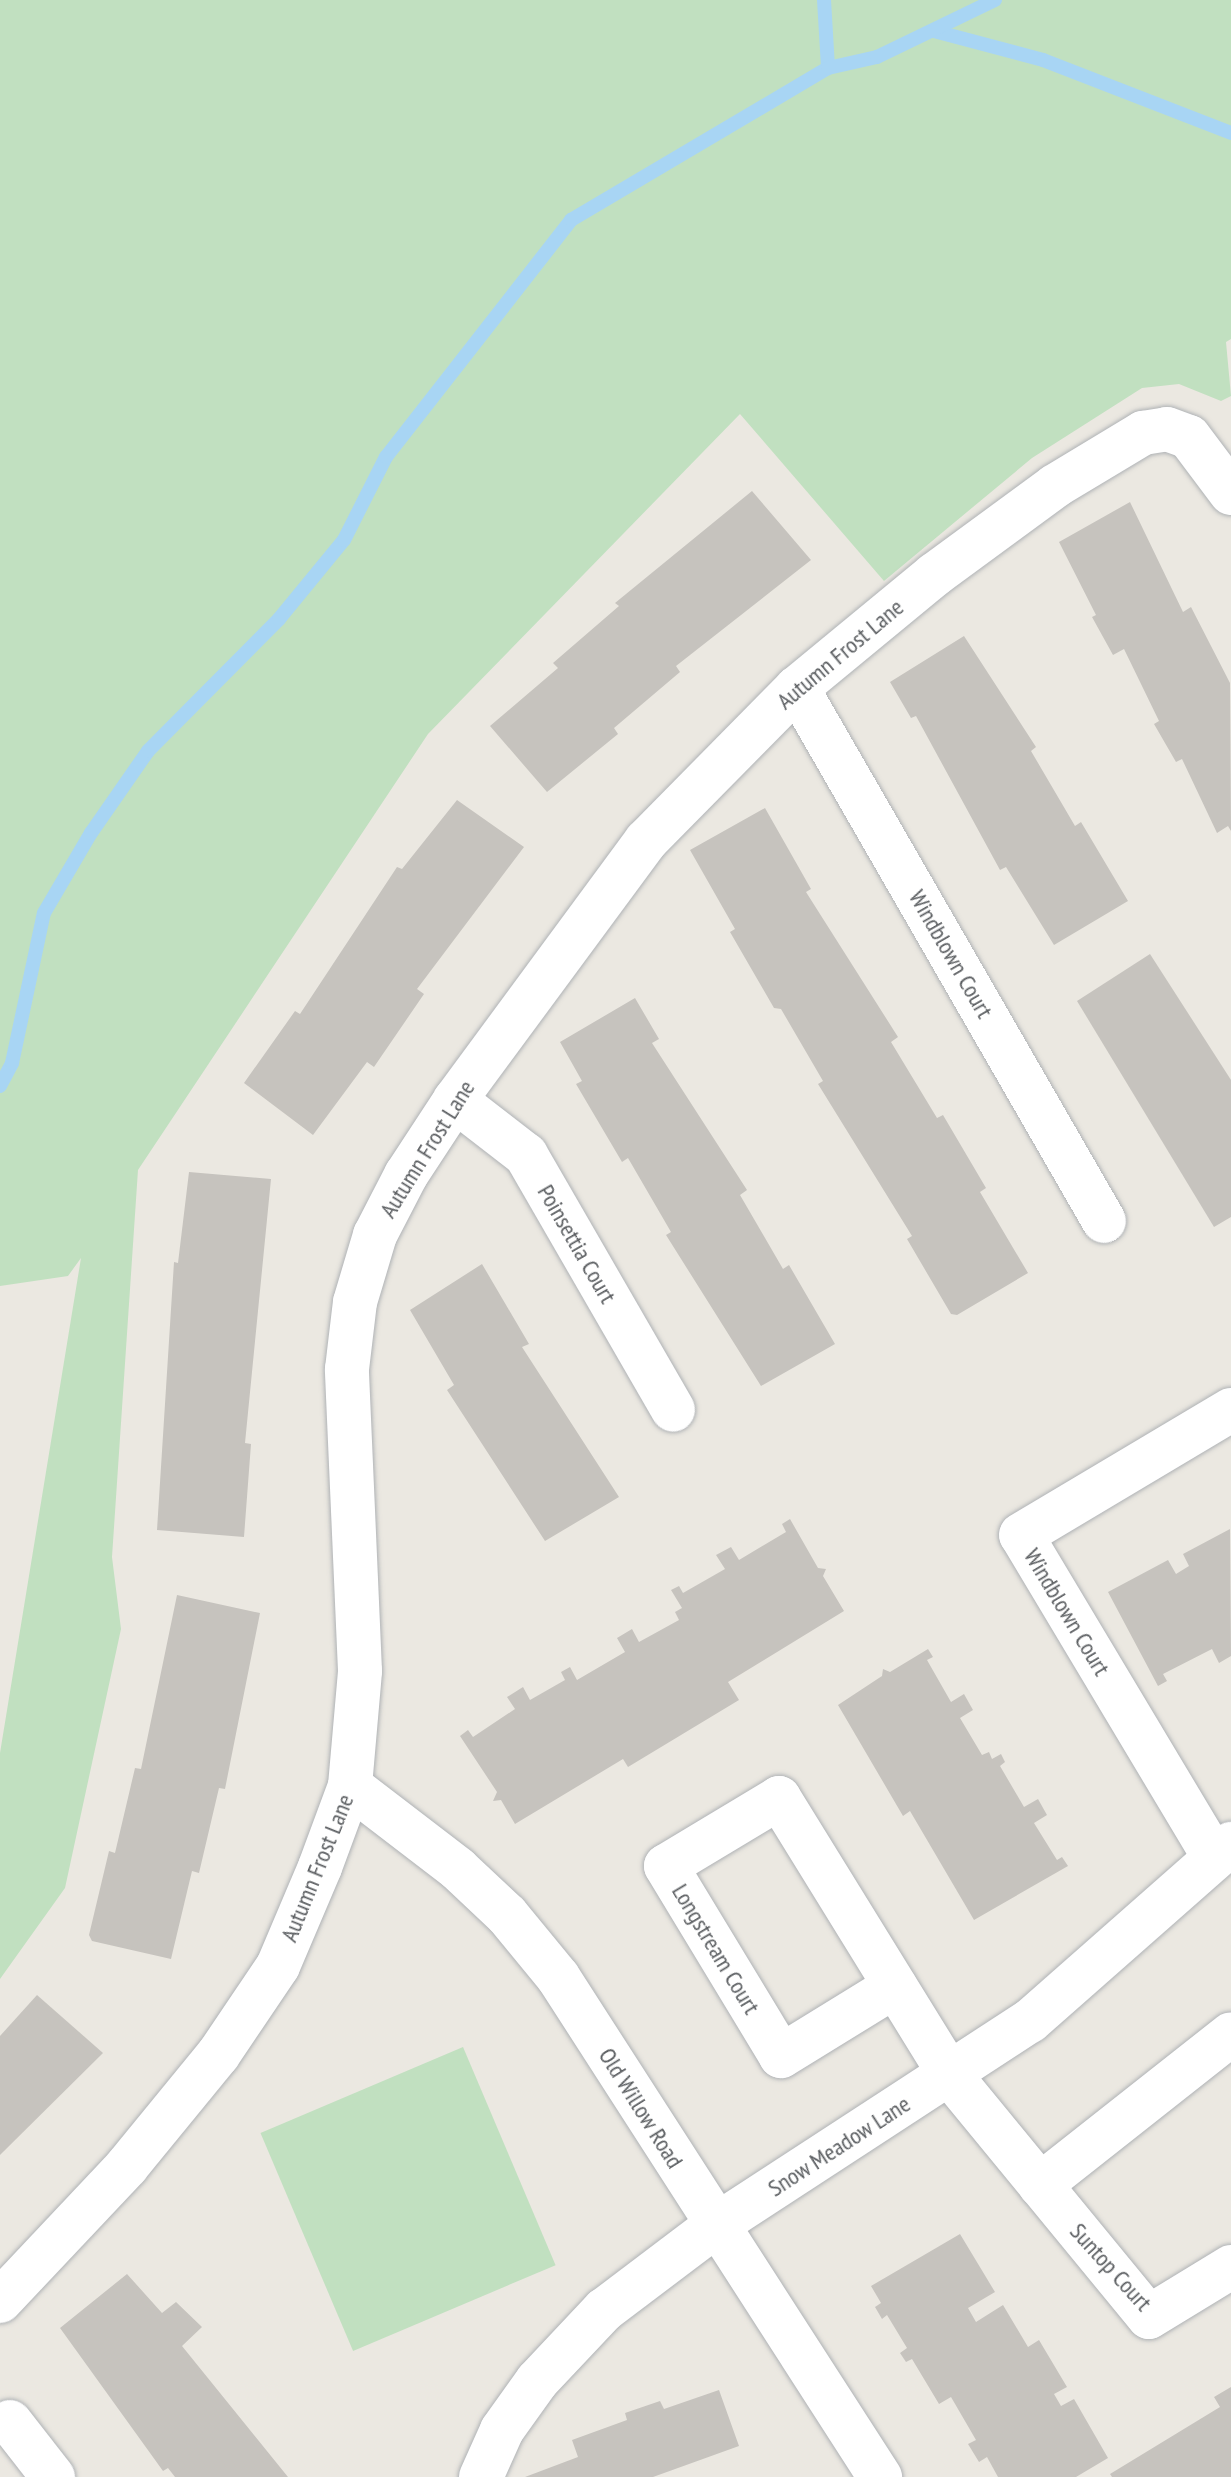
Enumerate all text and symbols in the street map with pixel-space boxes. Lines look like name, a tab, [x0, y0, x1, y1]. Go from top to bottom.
street label: Autumn Frost Lane	[771, 593, 909, 715]
street label: Windblown Court	[903, 885, 999, 1023]
street label: Autumn Frost Lane	[373, 1075, 481, 1223]
street label: Poinsettia Court	[531, 1180, 623, 1308]
street label: Windblown Court	[1018, 1543, 1116, 1681]
street label: Autumn Frost Lane	[274, 1790, 360, 1946]
street label: Longstream Court	[666, 1879, 766, 2019]
street label: Old Willow Road	[592, 2042, 690, 2174]
street label: Snow Meadow Lane	[762, 2089, 916, 2203]
street label: Suntop Court	[1064, 2217, 1158, 2317]

